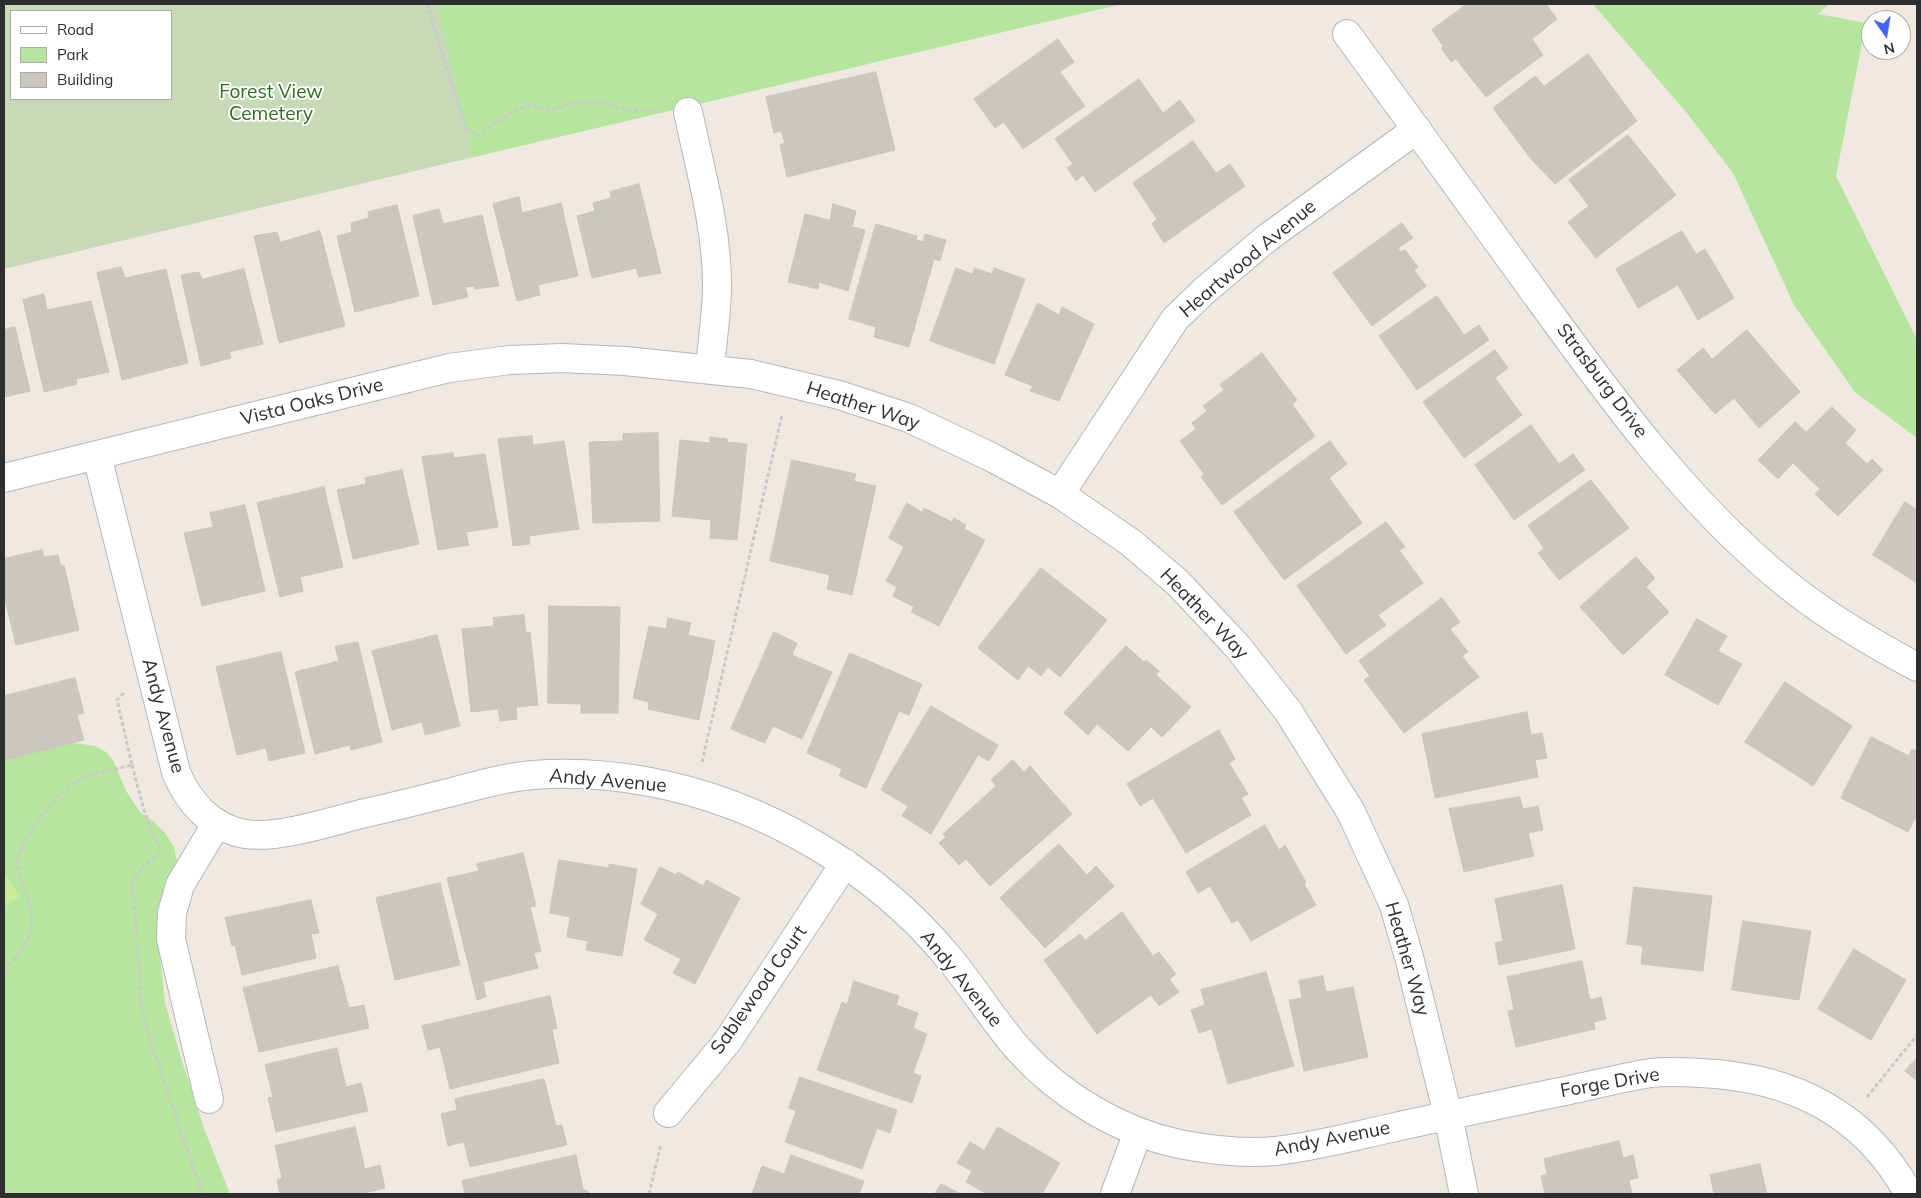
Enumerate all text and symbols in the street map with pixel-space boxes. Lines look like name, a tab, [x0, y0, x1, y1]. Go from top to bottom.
legend	[10, 10, 172, 100]
north arrow	[1861, 10, 1911, 60]
text: Road	[57, 20, 94, 39]
text: N	[1882, 39, 1896, 59]
text: Park	[57, 45, 89, 64]
text: Building	[57, 70, 113, 89]
park label: Forest View Cemetery	[219, 81, 323, 125]
street label: Heartwood Avenue	[1175, 195, 1321, 323]
street label: Strasburg Drive	[1552, 319, 1652, 443]
street label: Vista Oaks Drive	[238, 373, 386, 431]
street label: Heather Way	[804, 377, 922, 435]
street label: Heather Way	[1155, 564, 1253, 664]
street label: Andy Avenue	[137, 656, 189, 776]
street label: Andy Avenue	[548, 765, 668, 797]
street label: Heather Way	[1380, 899, 1434, 1019]
street label: Sablewood Court	[706, 921, 812, 1059]
street label: Andy Avenue	[915, 926, 1007, 1032]
street label: Forge Drive	[1558, 1063, 1662, 1103]
street label: Andy Avenue	[1272, 1117, 1392, 1161]

